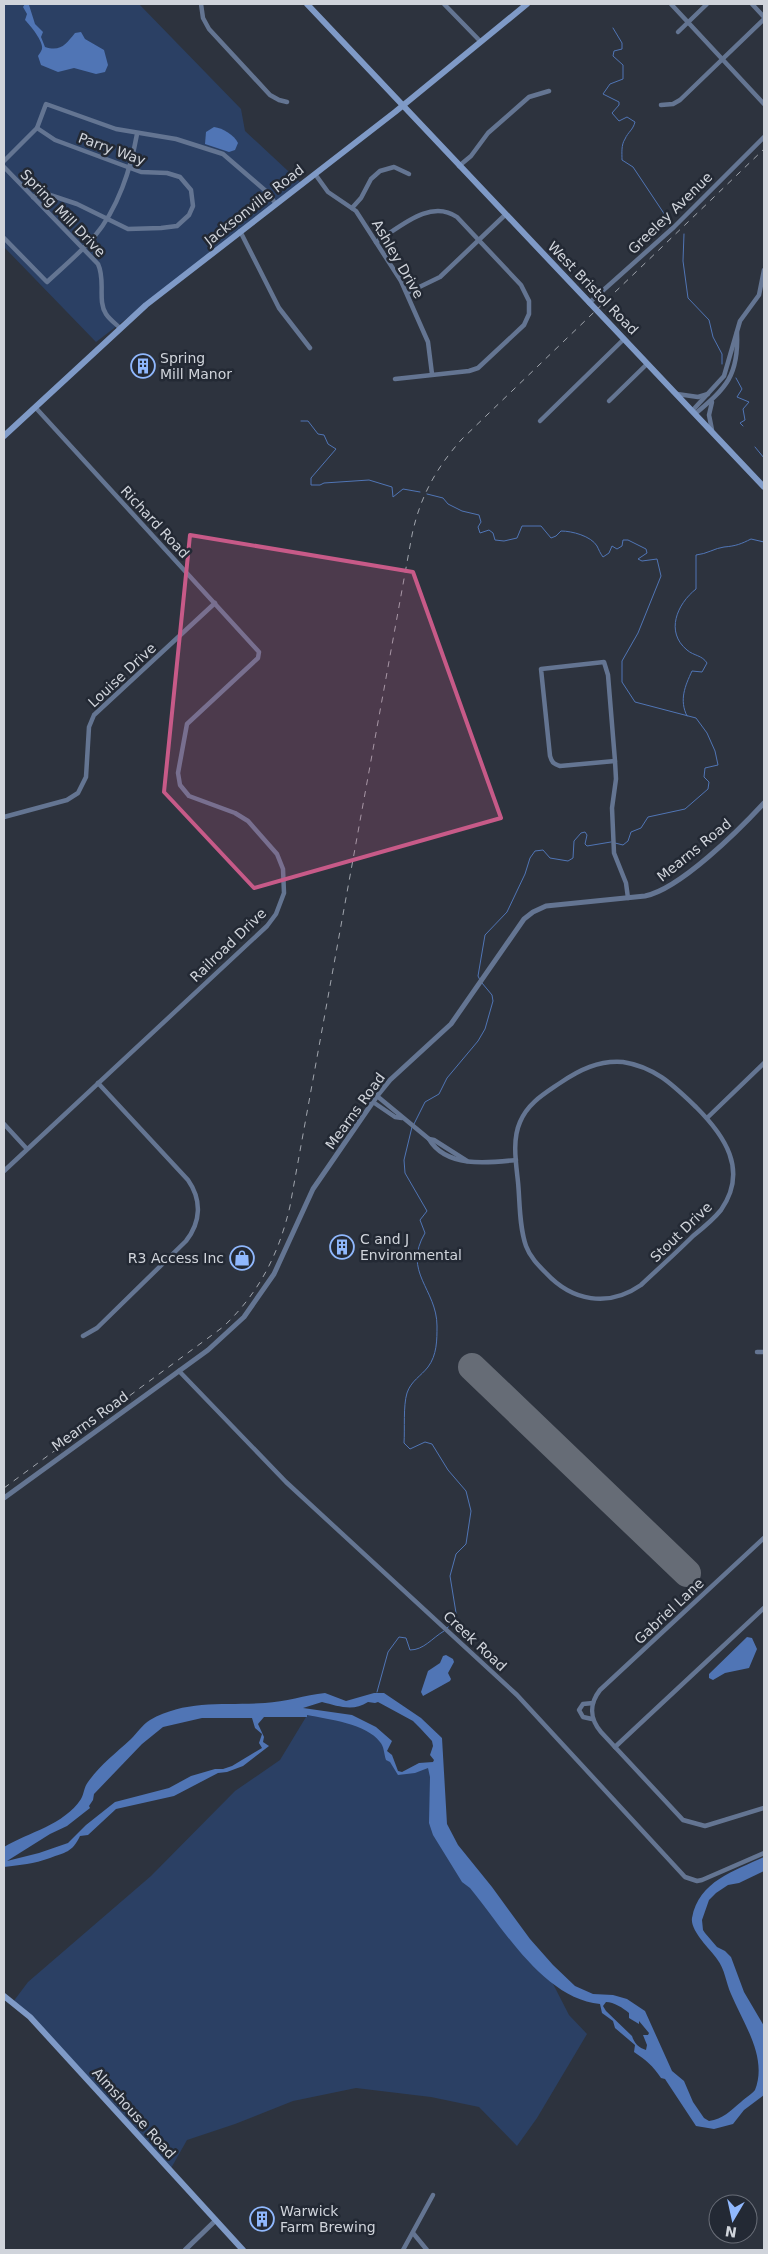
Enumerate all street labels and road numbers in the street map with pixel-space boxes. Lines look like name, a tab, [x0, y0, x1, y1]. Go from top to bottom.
street label: Parry Way	[76, 129, 148, 169]
street label: Jacksonville Road	[200, 161, 307, 249]
street label: Spring Mill Drive	[17, 166, 109, 260]
street label: Greeley Avenue	[625, 169, 715, 257]
street label: Ashley Drive	[369, 217, 427, 301]
street label: West Bristol Road	[545, 238, 641, 338]
street label: Richard Road	[118, 483, 192, 561]
street label: Louise Drive	[85, 640, 159, 710]
street label: Mearns Road	[654, 815, 734, 885]
street label: Railroad Drive	[187, 905, 269, 985]
street label: Mearns Road	[322, 1070, 388, 1152]
street label: Stout Drive	[647, 1199, 715, 1265]
street label: Mearns Road	[49, 1388, 131, 1454]
street label: Gabriel Lane	[631, 1575, 707, 1647]
street label: Creek Road	[440, 1608, 510, 1674]
street label: Almshouse Road	[89, 2064, 179, 2162]

